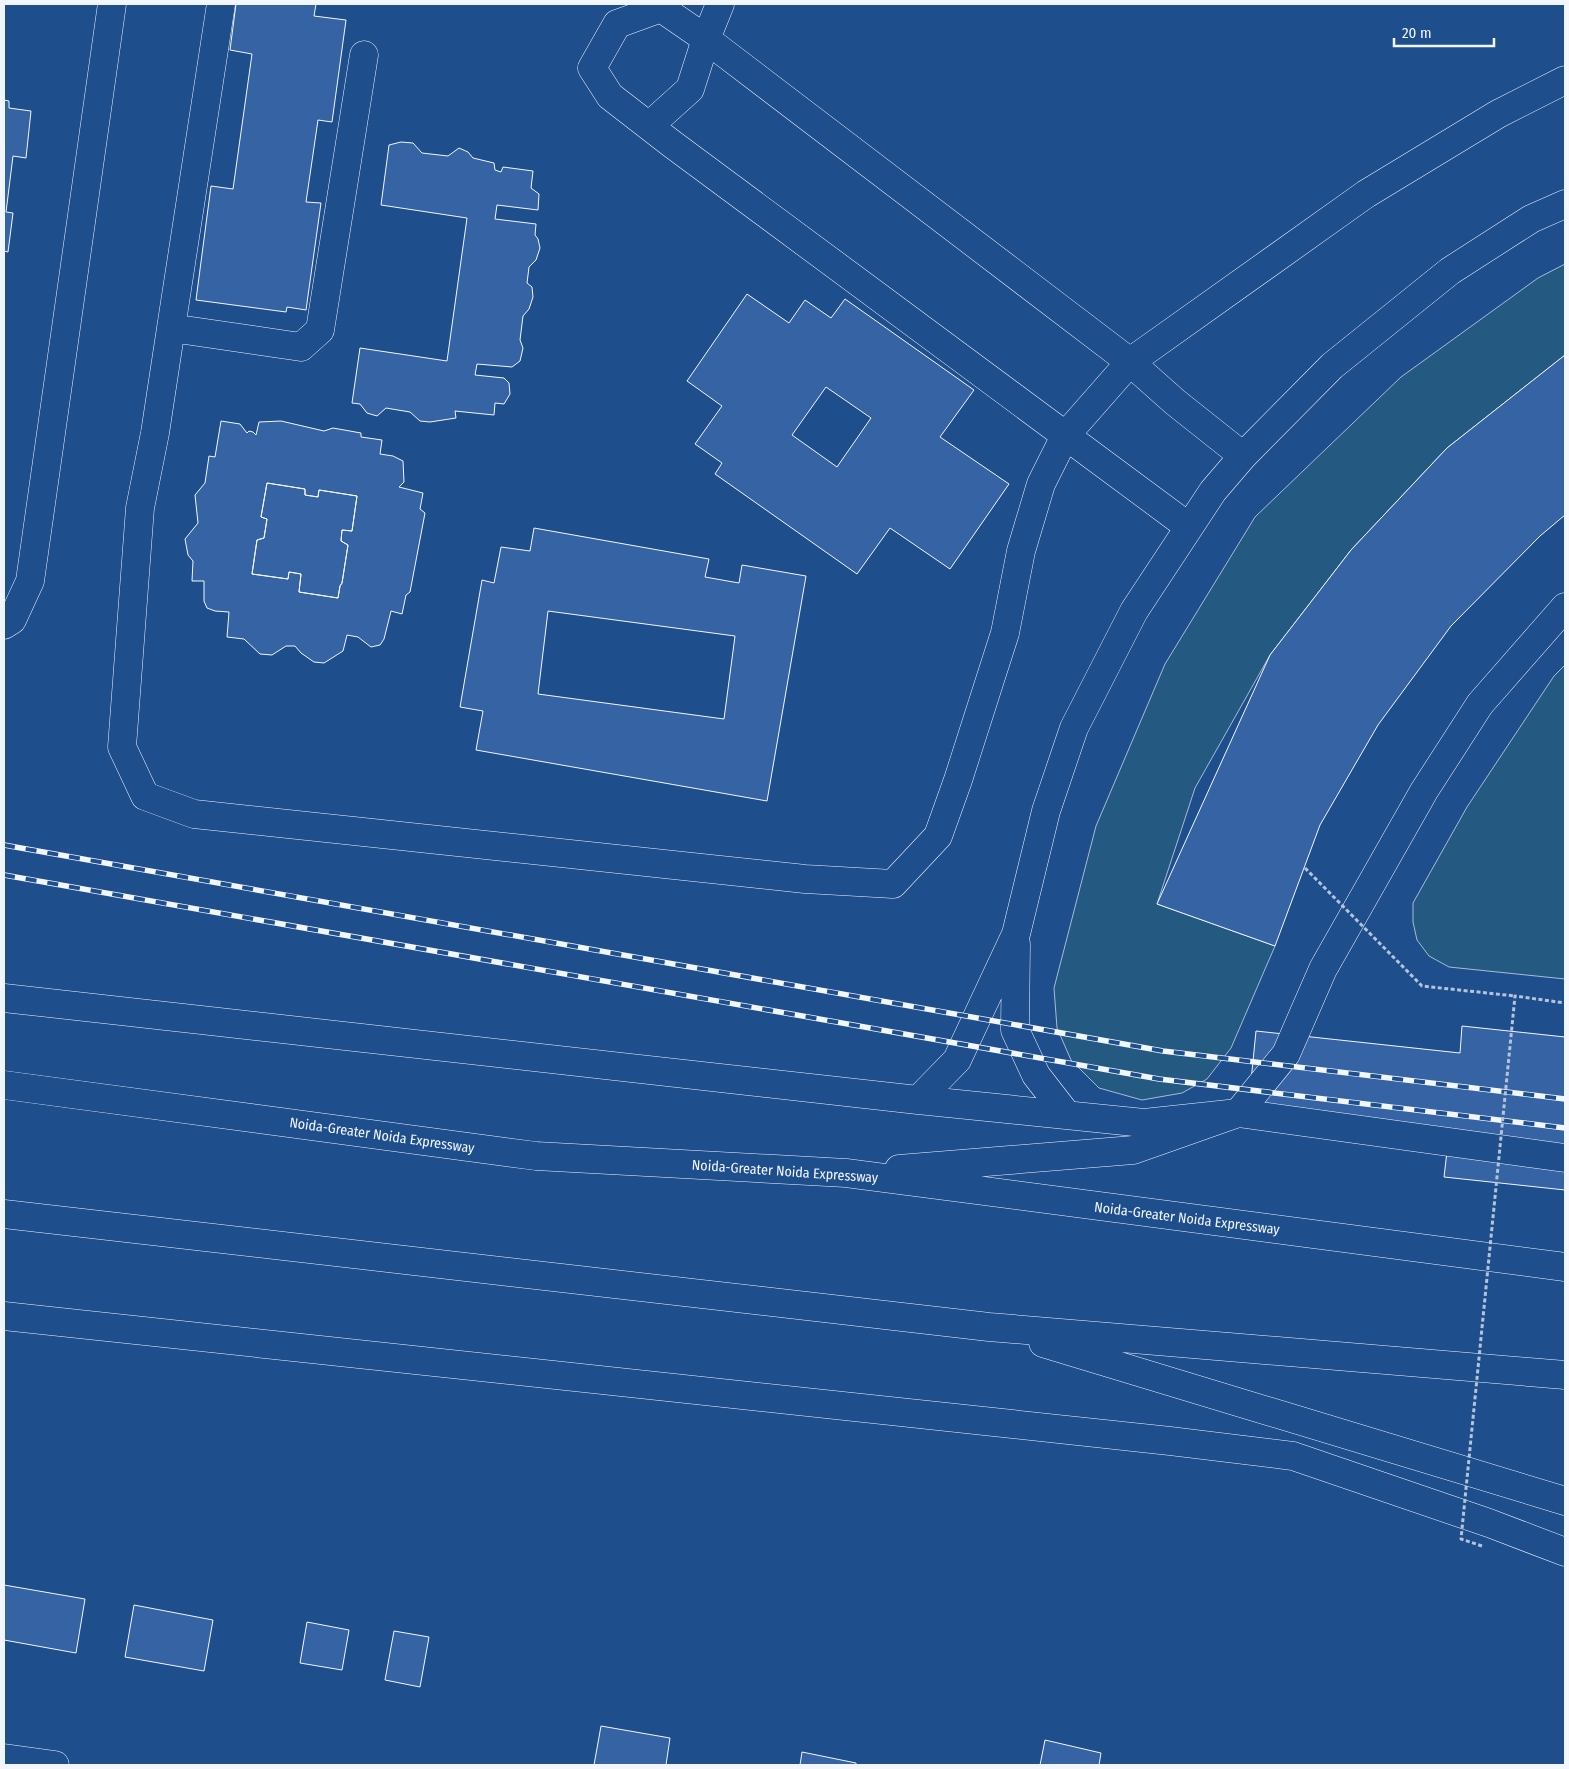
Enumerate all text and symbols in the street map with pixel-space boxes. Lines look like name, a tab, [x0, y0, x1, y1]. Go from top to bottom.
scale bar	[1394, 15, 1494, 47]
text: 20 m	[1402, 24, 1432, 42]
street label: Noida-Greater Noida Expressway	[288, 1114, 476, 1157]
street label: Noida-Greater Noida Expressway	[691, 1157, 879, 1187]
street label: Noida-Greater Noida Expressway	[1093, 1199, 1281, 1238]

